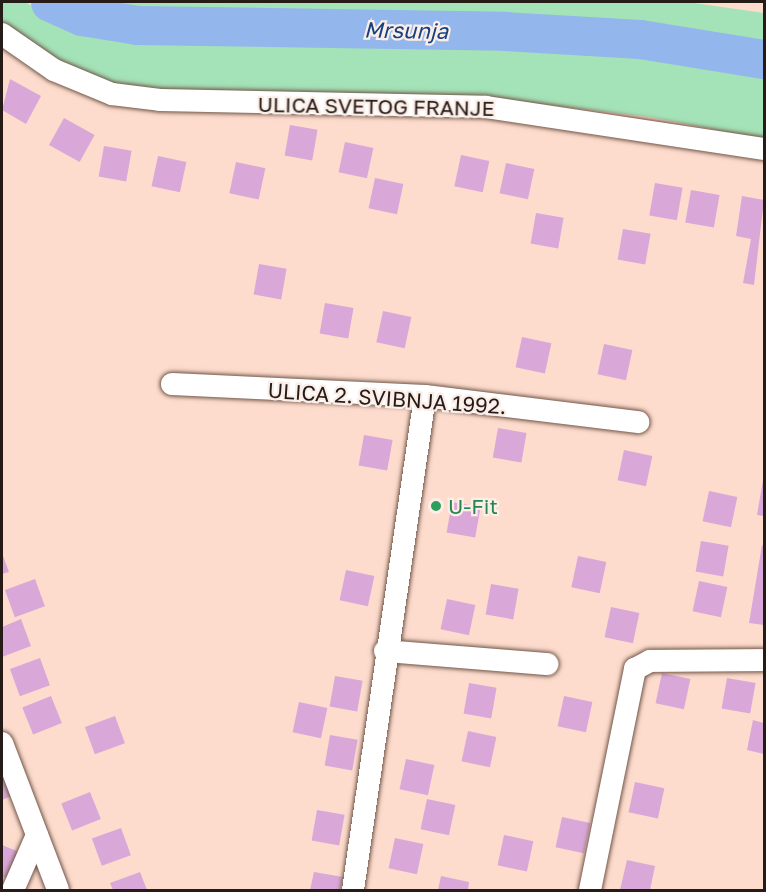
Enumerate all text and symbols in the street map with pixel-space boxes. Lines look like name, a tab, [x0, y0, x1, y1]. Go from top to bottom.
water label: Mrsunja	[364, 16, 448, 44]
street label: ULICA SVETOG FRANJE	[257, 91, 495, 121]
street label: ULICA 2. SVIBNJA 1992.	[267, 377, 507, 419]
place label: U-Fit	[448, 493, 498, 519]
marker: U-Fit	[429, 499, 443, 513]

